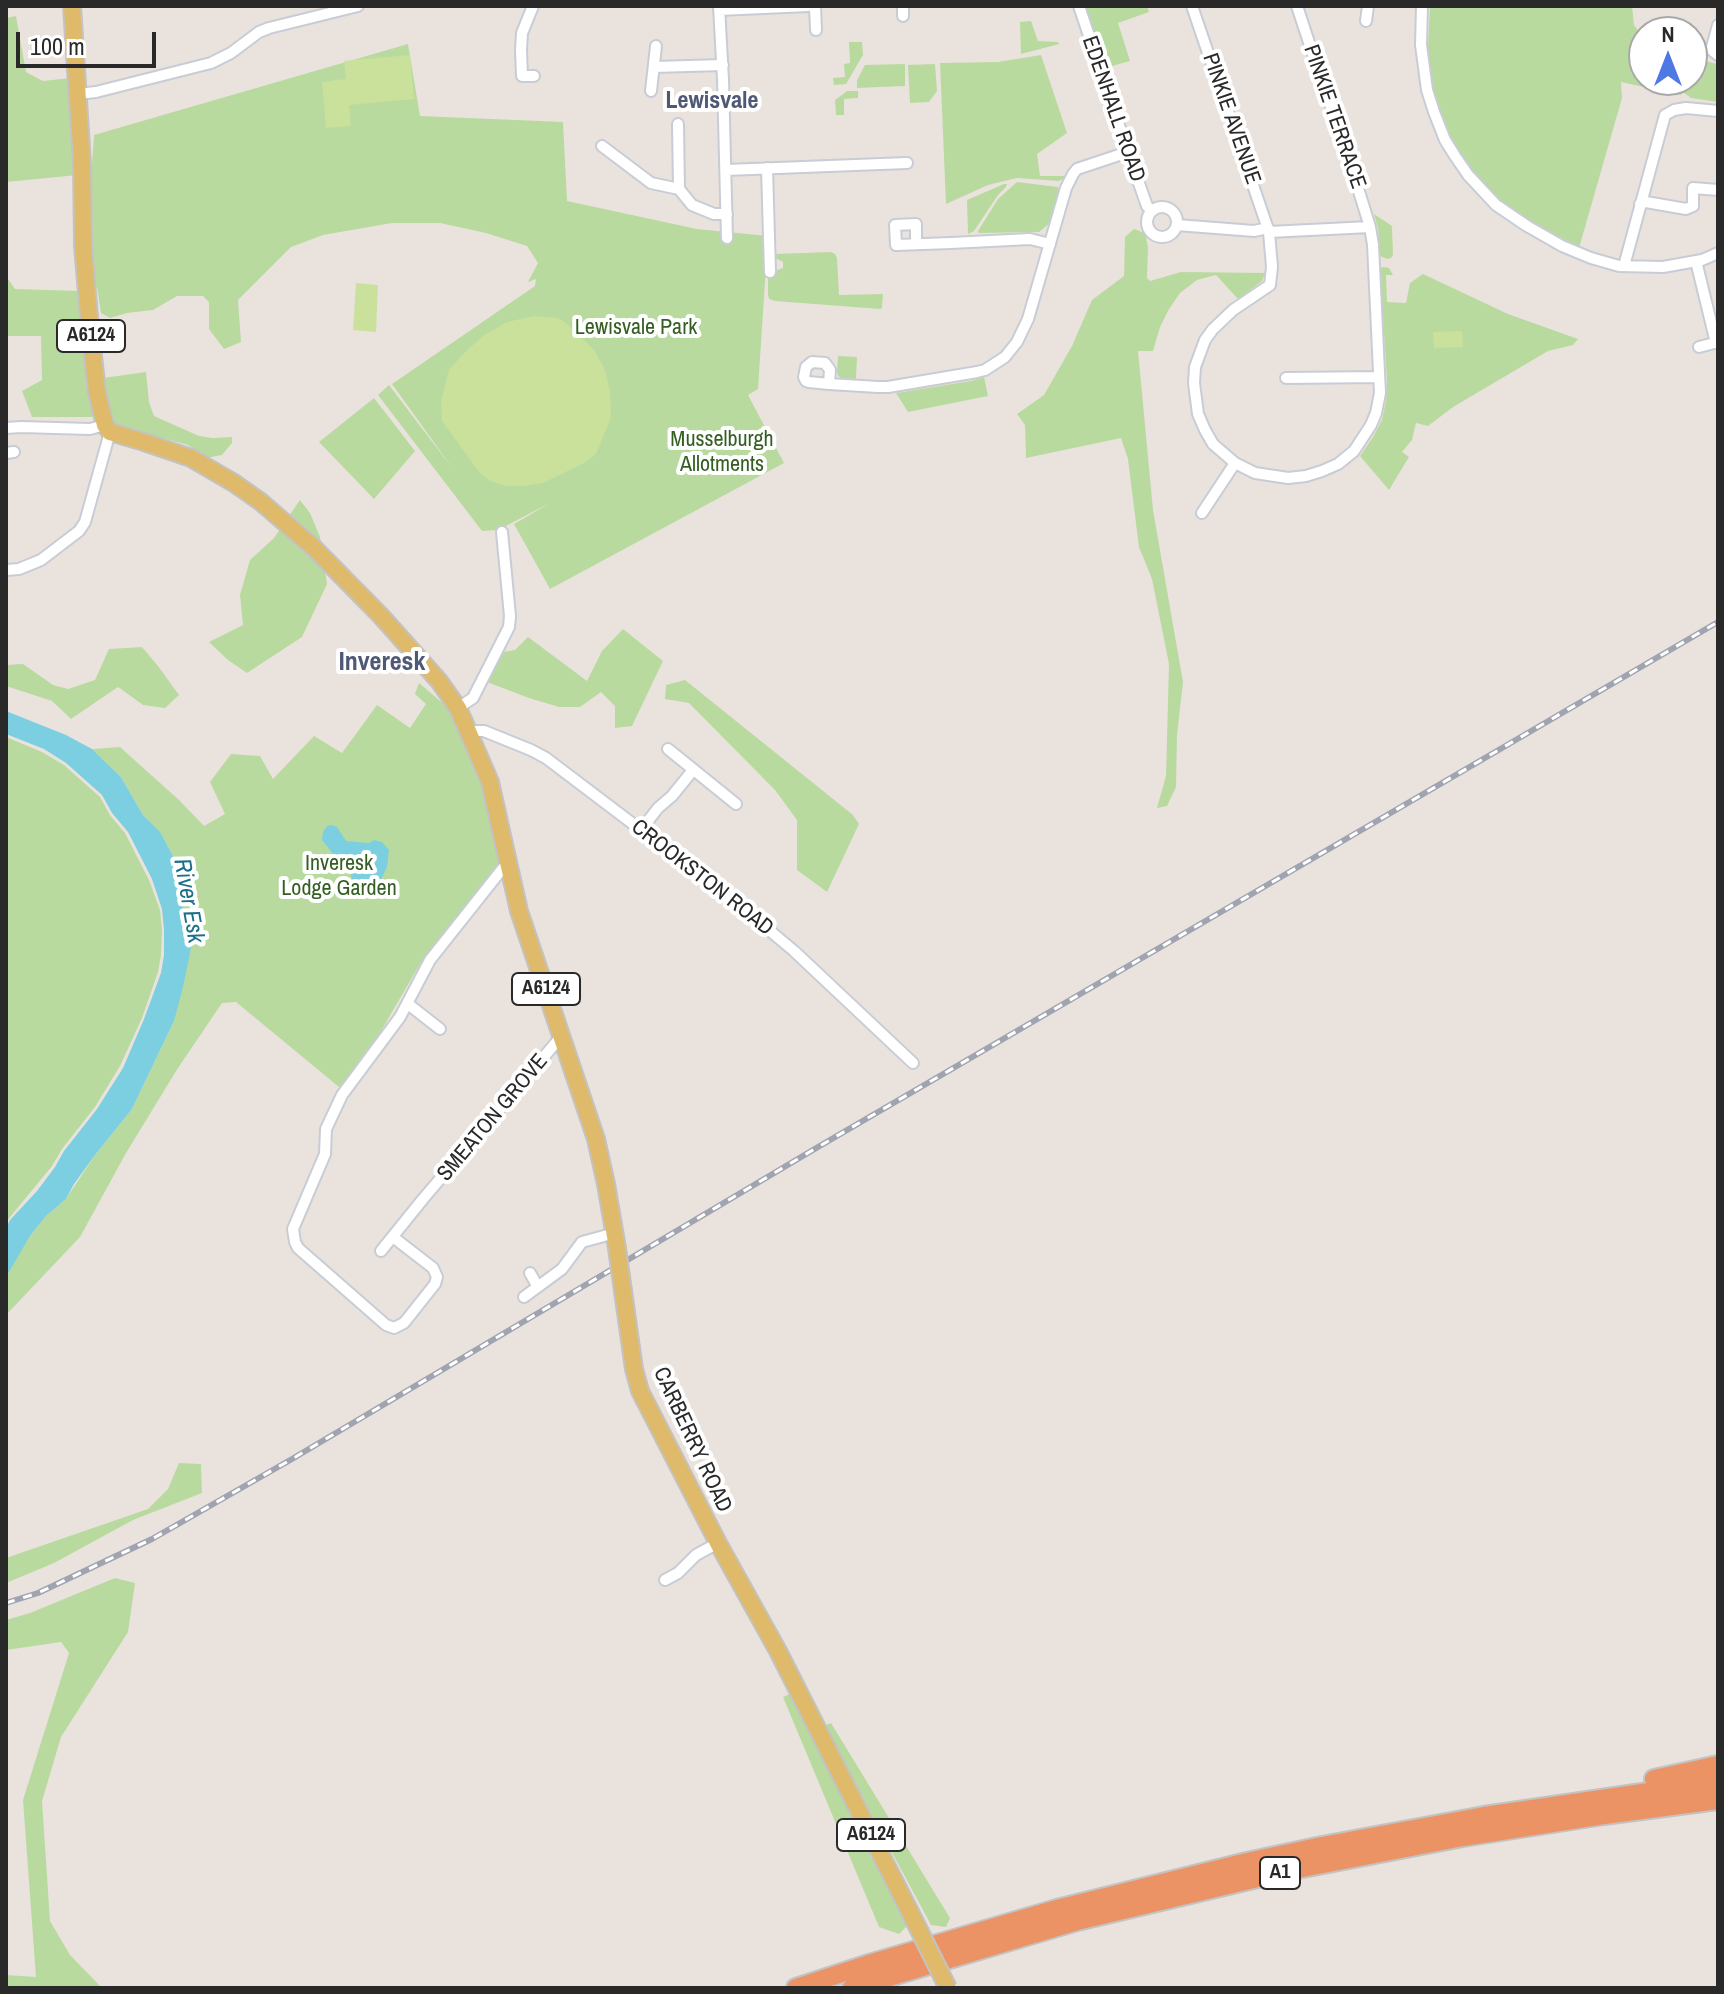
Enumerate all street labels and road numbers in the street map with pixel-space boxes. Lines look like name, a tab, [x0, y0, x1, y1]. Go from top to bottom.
street label: EDENHALL ROAD	[1076, 33, 1150, 185]
street label: PINKIE TERRACE	[1297, 42, 1371, 192]
street label: PINKIE AVENUE	[1196, 50, 1266, 188]
road number: A6124	[57, 320, 125, 352]
street label: CROOKSTON ROAD	[626, 814, 778, 942]
road number: A6124	[512, 973, 580, 1005]
street label: SMEATON GROVE	[432, 1049, 554, 1187]
street label: CARBERRY ROAD	[647, 1363, 737, 1517]
road number: A6124	[837, 1819, 905, 1851]
road number: A1	[1260, 1857, 1300, 1889]

